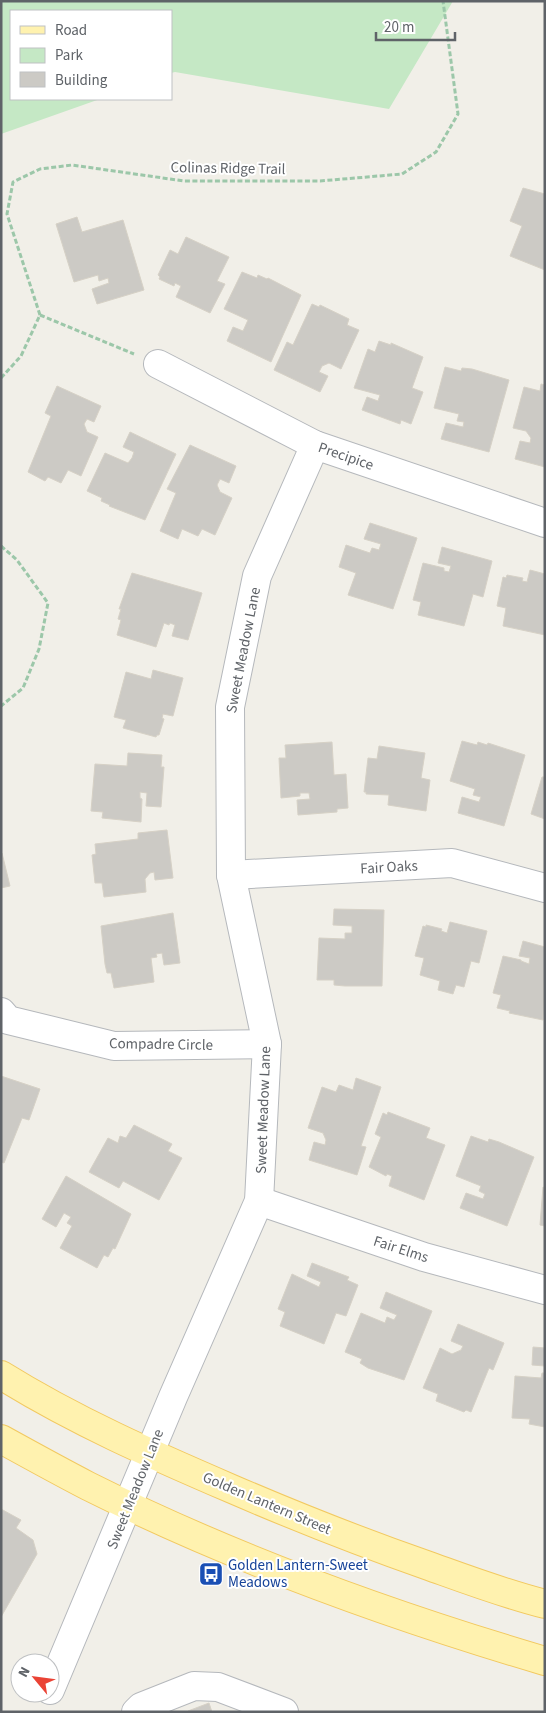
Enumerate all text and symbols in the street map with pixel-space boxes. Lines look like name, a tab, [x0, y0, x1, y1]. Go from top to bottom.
legend	[10, 10, 172, 100]
scale bar	[376, 10, 455, 42]
text: 20 m	[384, 17, 414, 38]
text: Road	[55, 20, 87, 41]
text: Park	[55, 45, 84, 66]
text: Building	[55, 70, 108, 91]
street label: Colinas Ridge Trail	[170, 157, 286, 180]
street label: Precipice	[315, 437, 376, 476]
street label: Sweet Meadow Lane	[221, 585, 266, 715]
street label: Fair Oaks	[360, 856, 418, 879]
street label: Compadre Circle	[109, 1033, 213, 1056]
street label: Sweet Meadow Lane	[251, 1046, 276, 1174]
street label: Fair Elms	[371, 1231, 431, 1268]
street label: Sweet Meadow Lane	[102, 1426, 169, 1552]
street label: Golden Lantern Street	[199, 1467, 334, 1540]
place label: Golden Lantern-Sweet Meadows	[228, 1555, 368, 1593]
bus stop icon: Golden Lantern-Sweet Meadows	[198, 1561, 224, 1587]
north arrow	[10, 1653, 60, 1703]
text: N	[14, 1663, 36, 1681]

